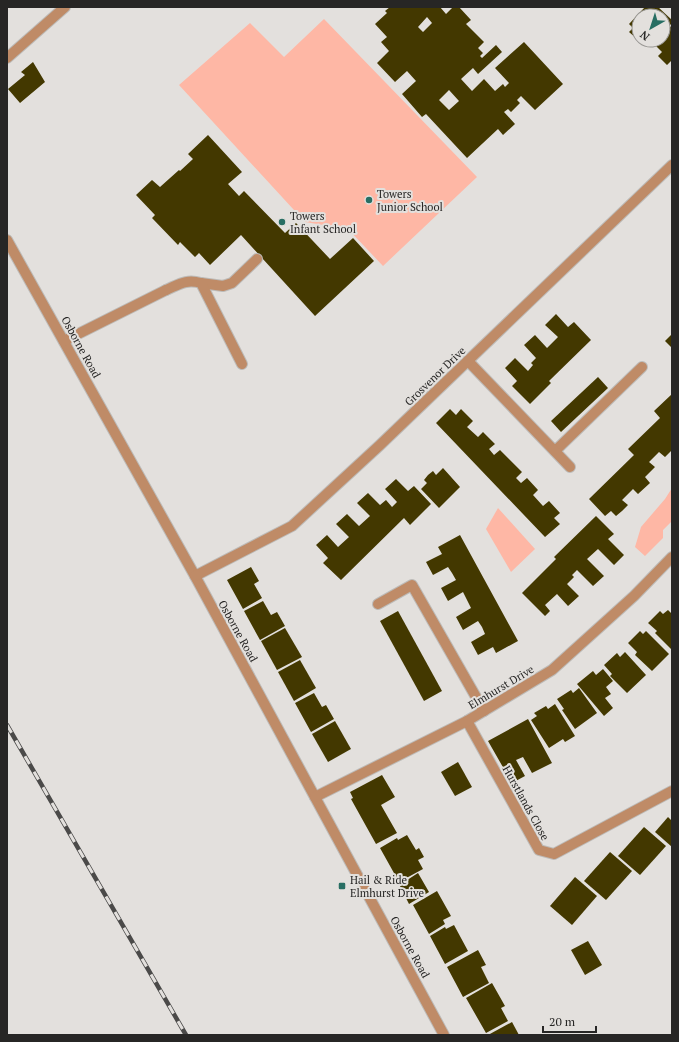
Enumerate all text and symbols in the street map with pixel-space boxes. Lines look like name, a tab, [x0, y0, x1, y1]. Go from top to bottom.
north arrow	[631, 8, 671, 48]
text: N	[637, 27, 652, 44]
place label: Towers Junior School	[377, 187, 443, 214]
marker: Towers Junior School	[364, 195, 374, 205]
place label: Towers Infant School	[290, 209, 356, 236]
marker: Towers Infant School	[277, 217, 287, 227]
street label: Osborne Road	[58, 314, 104, 380]
street label: Grosvenor Drive	[402, 343, 469, 409]
street label: Osborne Road	[215, 598, 261, 664]
street label: Elmhurst Drive	[466, 662, 537, 712]
street label: Hurstlands Close	[500, 763, 552, 843]
place label: Hail & Ride Elmhurst Drive	[350, 873, 424, 900]
marker: Hail & Ride Elmhurst Drive	[337, 881, 347, 891]
street label: Osborne Road	[387, 914, 433, 980]
scale bar	[543, 1008, 596, 1034]
text: 20 m	[549, 1014, 576, 1029]

